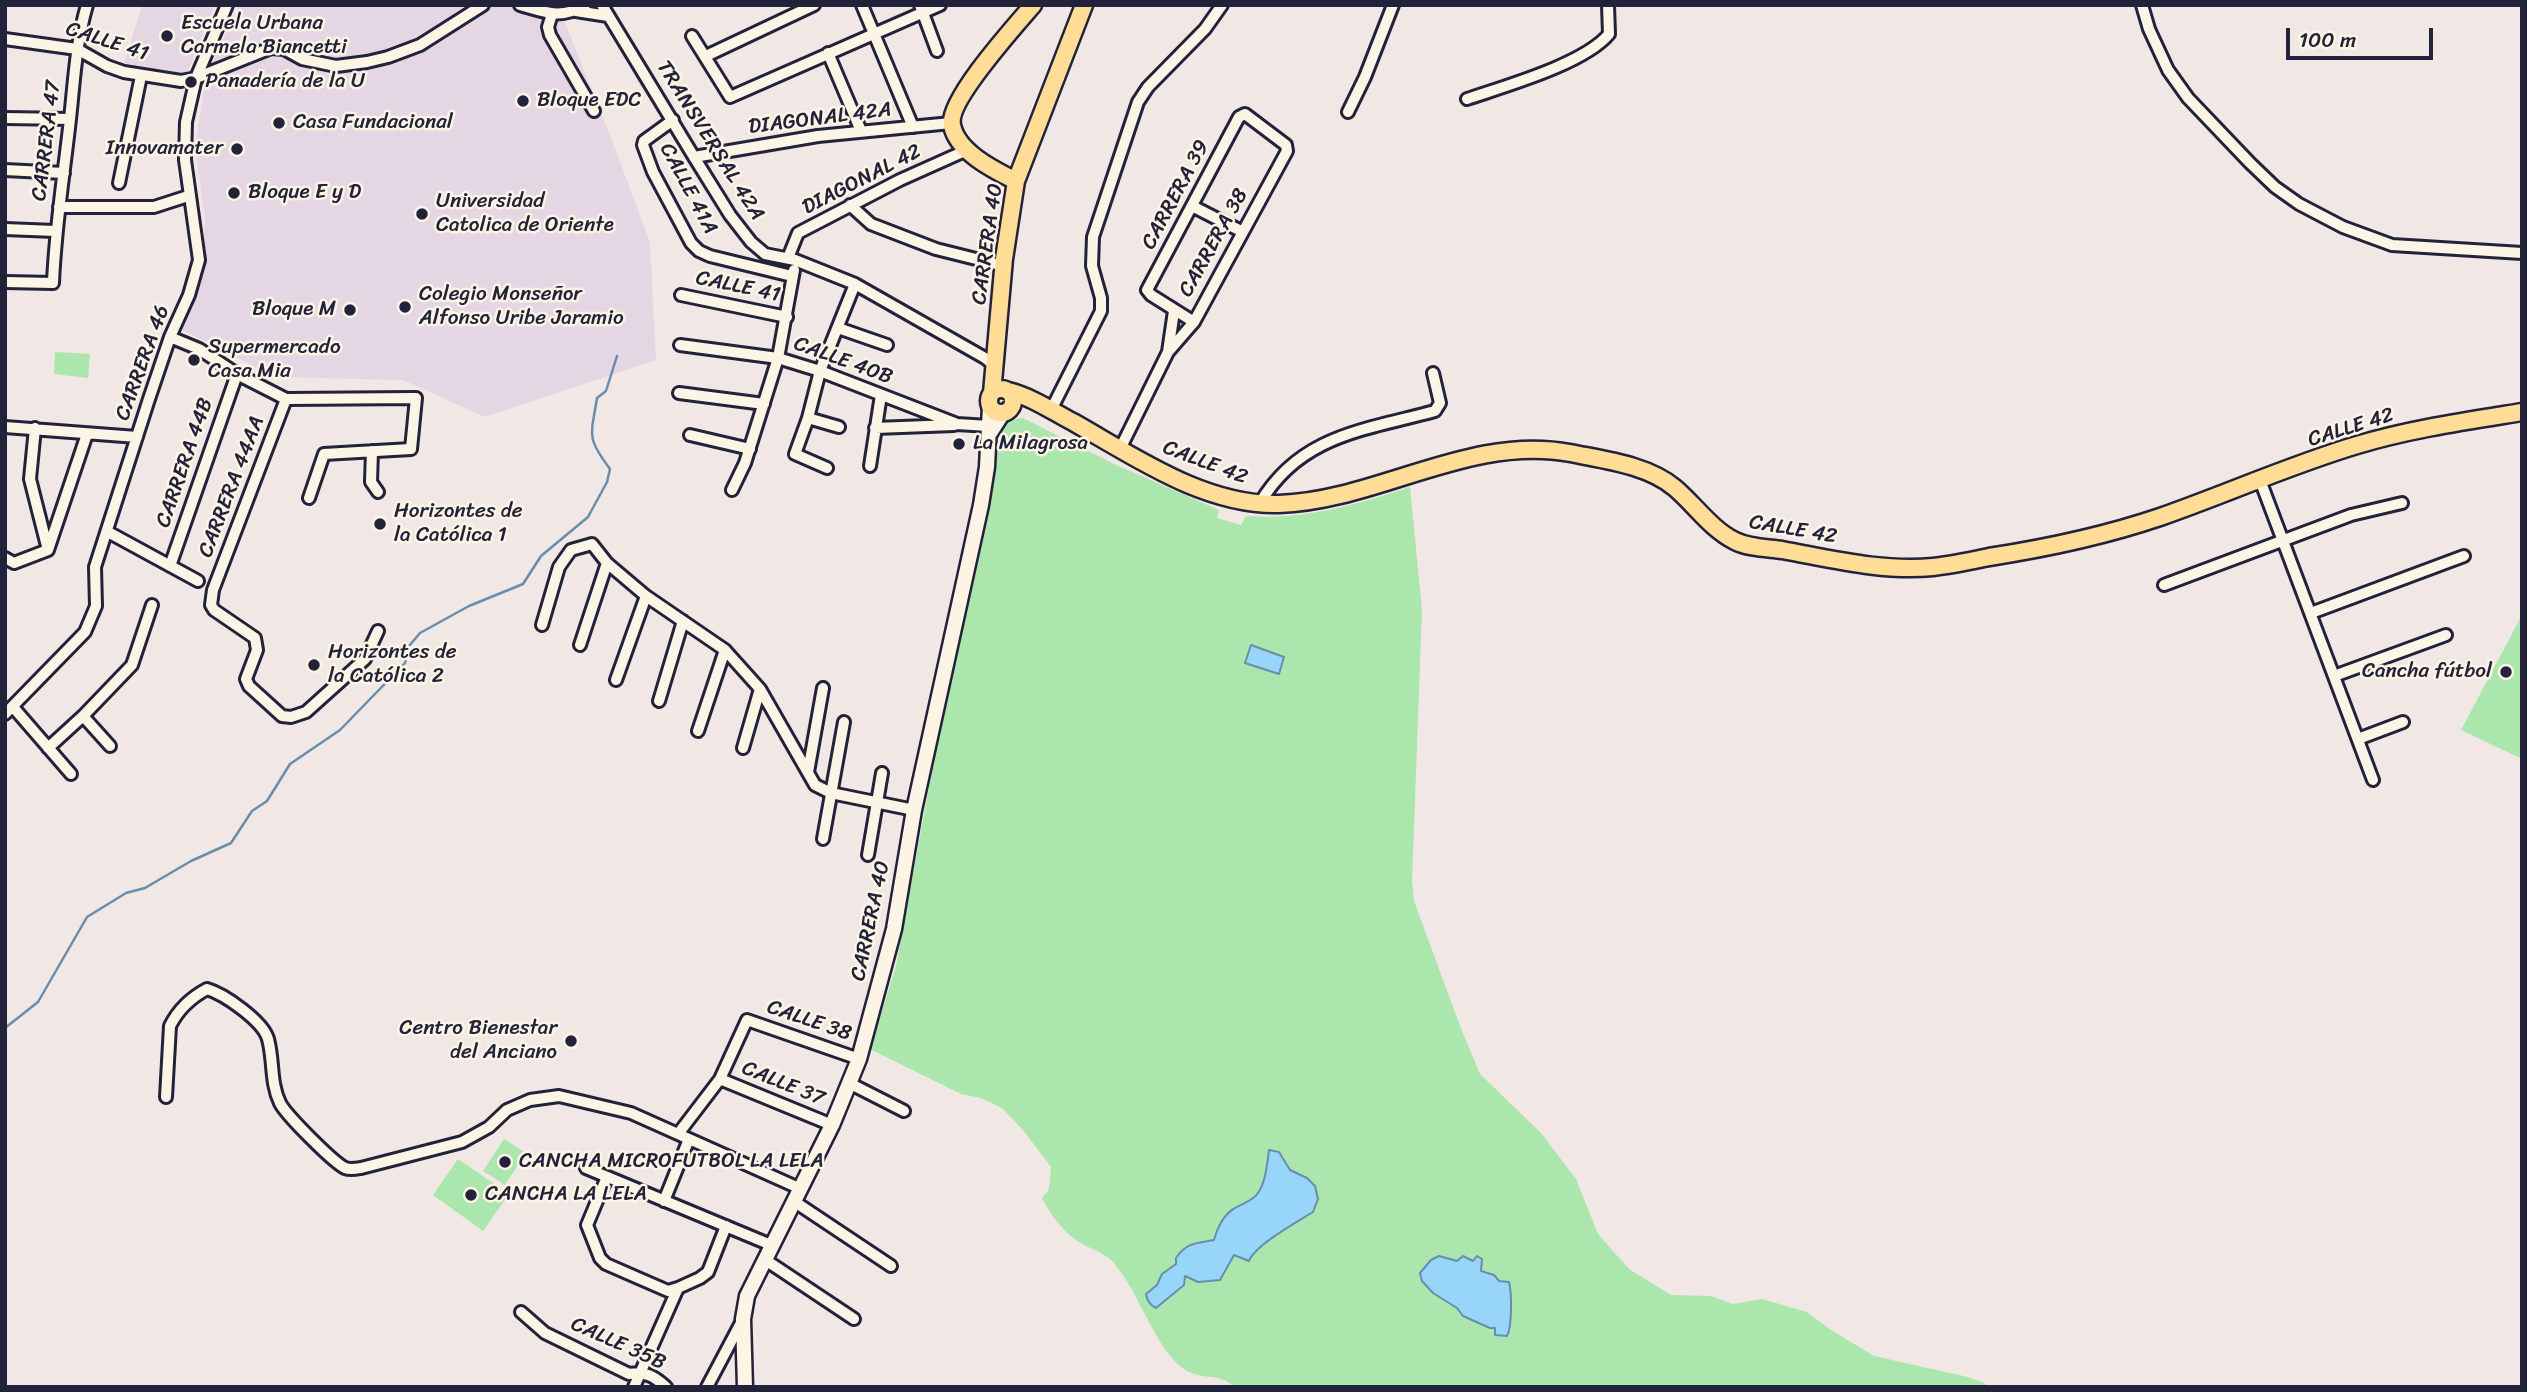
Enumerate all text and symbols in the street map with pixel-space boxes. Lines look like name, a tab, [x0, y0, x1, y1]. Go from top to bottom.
place label: Escuela Urbana Carmela Biancetti	[181, 11, 347, 61]
scale bar	[2289, 14, 2436, 58]
street label: CALLE 41	[62, 17, 152, 67]
text: 100 m	[2299, 21, 2356, 59]
marker: Escuela Urbana Carmela Biancetti	[159, 28, 175, 44]
street label: TRANSVERSAL 42A	[651, 56, 769, 226]
place label: Panadería de la U	[205, 69, 365, 95]
marker: Panadería de la U	[183, 74, 199, 90]
street label: CARRERA 47	[27, 80, 67, 202]
place label: Bloque EDC	[537, 88, 641, 114]
marker: Bloque EDC	[515, 93, 531, 109]
street label: DIAGONAL 42A	[747, 98, 893, 140]
place label: Casa Fundacional	[293, 110, 453, 136]
marker: Casa Fundacional	[271, 115, 287, 131]
place label: Innovamater	[106, 136, 223, 162]
street label: CARRERA 39	[1137, 136, 1215, 254]
street label: CALLE 41A	[654, 139, 722, 239]
street label: DIAGONAL 42	[798, 139, 926, 221]
marker: Innovamater	[229, 141, 245, 157]
place label: Bloque E y D	[248, 180, 361, 206]
street label: CARRERA 40	[967, 182, 1009, 306]
street label: CARRERA 38	[1174, 184, 1254, 302]
marker: Bloque E y D	[226, 185, 242, 201]
place label: Universidad Catolica de Oriente	[436, 189, 614, 239]
marker: Universidad Catolica de Oriente	[414, 206, 430, 222]
street label: CALLE 41	[694, 266, 782, 308]
place label: Colegio Monseñor Alfonso Uribe Jaramio	[419, 282, 624, 332]
place label: Bloque M	[252, 297, 336, 323]
marker: Colegio Monseñor Alfonso Uribe Jaramio	[397, 299, 413, 315]
street label: CARRERA 46	[111, 302, 175, 424]
marker: Bloque M	[342, 302, 358, 318]
street label: CALLE 40B	[790, 332, 896, 390]
place label: Supermercado Casa Mia	[208, 335, 341, 385]
marker: Supermercado Casa Mia	[186, 352, 202, 368]
street label: CARRERA 44B	[151, 395, 219, 531]
street label: CALLE 42	[2305, 403, 2397, 453]
street label: CARRERA 44AA	[193, 413, 271, 561]
place label: La Milagrosa	[973, 431, 1088, 457]
street label: CALLE 42	[1159, 435, 1251, 491]
marker: La Milagrosa	[951, 436, 967, 452]
place label: Horizontes de la Católica 1	[394, 499, 523, 549]
street label: CALLE 42	[1747, 510, 1839, 550]
marker: Horizontes de la Católica 1	[372, 516, 388, 532]
place label: Horizontes de la Católica 2	[328, 640, 457, 690]
marker: Horizontes de la Católica 2	[306, 657, 322, 673]
place label: Cancha fútbol	[2362, 659, 2492, 685]
marker: Cancha fútbol	[2498, 664, 2514, 680]
street label: CARRERA 40	[846, 859, 896, 983]
street label: CALLE 38	[763, 995, 855, 1047]
place label: Centro Bienestar del Anciano	[399, 1016, 557, 1066]
marker: Centro Bienestar del Anciano	[563, 1033, 579, 1049]
street label: CALLE 37	[738, 1056, 828, 1112]
place label: CANCHA MICROFUTBOL LA LELA	[519, 1149, 824, 1175]
marker: CANCHA MICROFUTBOL LA LELA	[497, 1154, 513, 1170]
place label: CANCHA LA LELA	[485, 1182, 647, 1208]
marker: CANCHA LA LELA	[463, 1187, 479, 1203]
street label: CALLE 35B	[567, 1312, 669, 1376]

